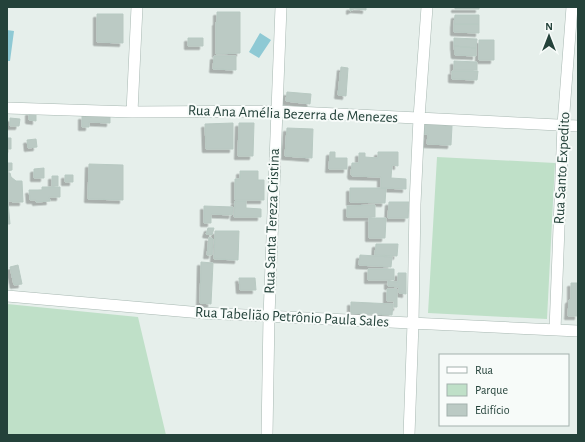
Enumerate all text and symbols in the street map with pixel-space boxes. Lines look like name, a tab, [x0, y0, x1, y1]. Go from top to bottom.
north arrow	[529, 16, 569, 56]
text: N	[545, 21, 553, 32]
street label: Rua Ana Amélia Bezerra de Menezes	[188, 103, 398, 125]
street label: Rua Santo Expedito	[552, 111, 572, 225]
street label: Rua Santa Tereza Cristina	[262, 148, 282, 294]
street label: Rua Tabelião Petrônio Paula Sales	[195, 304, 389, 330]
legend	[439, 354, 569, 426]
text: Rua	[475, 364, 494, 376]
text: Parque	[475, 384, 508, 396]
text: Edifício	[475, 404, 510, 416]

